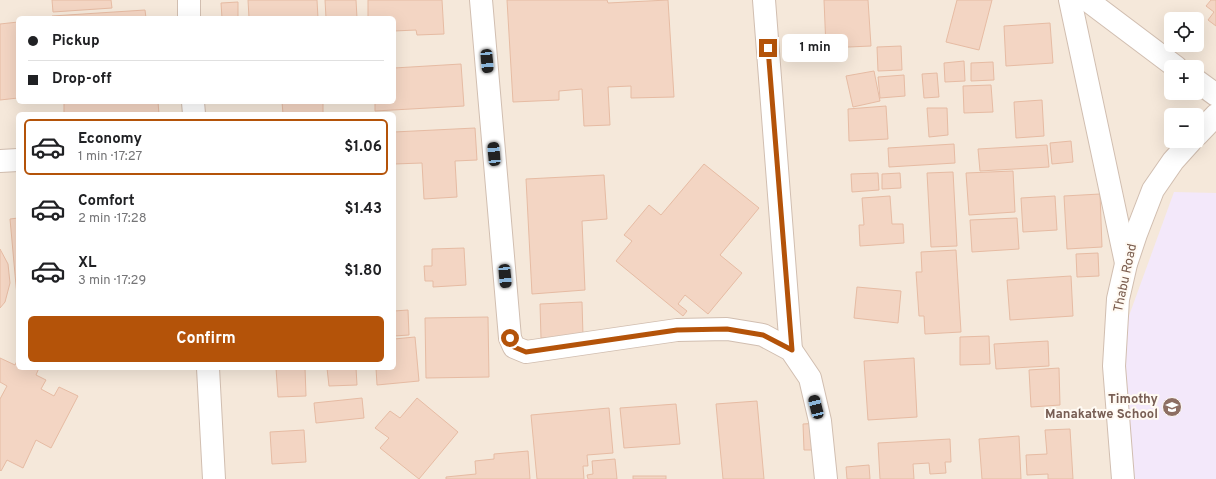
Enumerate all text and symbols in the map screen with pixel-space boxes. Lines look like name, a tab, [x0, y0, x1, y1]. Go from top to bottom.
map controls	[1164, 12, 1204, 148]
button: locate	[1164, 12, 1204, 52]
text: Pickup	[52, 32, 100, 51]
callout: 1 min	[782, 34, 848, 62]
route end	[759, 39, 777, 57]
text: 1 min	[799, 40, 831, 56]
car	[480, 49, 494, 73]
button: +	[1164, 60, 1204, 100]
text: Drop-off	[52, 70, 112, 89]
button: −	[1164, 108, 1204, 148]
icon: car	[30, 129, 66, 165]
text: Economy	[78, 130, 142, 149]
text: $1.06	[344, 138, 382, 157]
car	[487, 142, 501, 166]
text: 1 min · 17:27	[78, 149, 142, 165]
icon: car	[30, 191, 66, 227]
text: Comfort	[78, 192, 135, 211]
text: $1.43	[345, 200, 382, 219]
text: 2 min · 17:28	[78, 211, 147, 227]
street label: Thabu Road	[1111, 242, 1141, 314]
icon: car	[30, 253, 66, 289]
text: XL	[78, 254, 96, 273]
text: $1.80	[344, 262, 382, 281]
car	[498, 264, 512, 288]
text: 3 min · 17:29	[78, 273, 146, 289]
button: Confirm	[28, 316, 384, 362]
route start	[501, 329, 519, 347]
place label: Timothy Manakatwe School	[1045, 392, 1159, 423]
car	[807, 394, 825, 420]
school or university icon: Timothy Manakatwe School	[1161, 396, 1183, 418]

